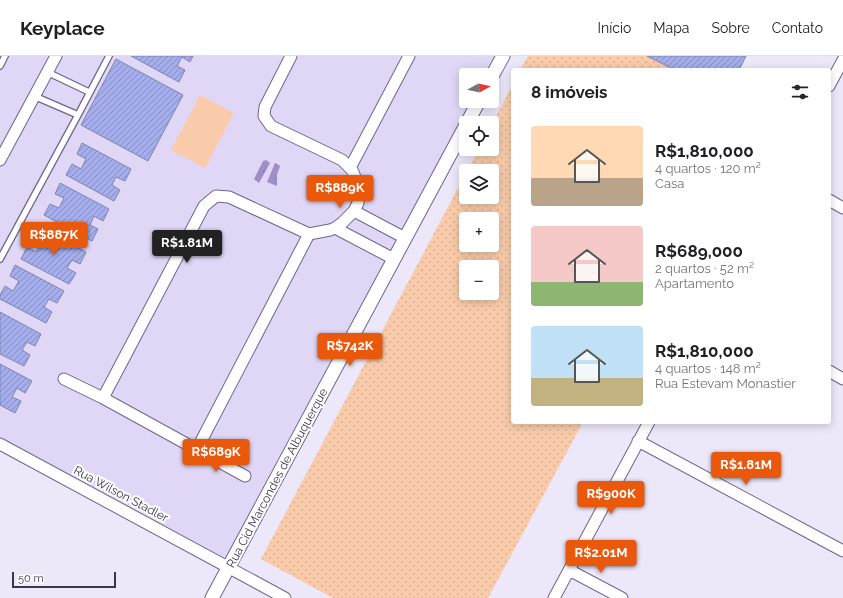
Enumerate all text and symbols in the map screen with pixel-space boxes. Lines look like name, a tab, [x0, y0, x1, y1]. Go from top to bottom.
text: Keyplace	[20, 17, 105, 39]
text: Início	[598, 20, 631, 36]
text: Mapa	[653, 20, 689, 36]
text: Sobre	[711, 20, 750, 36]
text: Contato	[772, 20, 823, 36]
north arrow	[459, 68, 499, 108]
map controls	[459, 68, 499, 300]
icon: filters	[789, 81, 811, 103]
text: 8 imóveis	[531, 82, 607, 102]
button: locate	[459, 116, 499, 156]
text: R$1,810,000	[655, 141, 754, 161]
icon: home	[563, 142, 611, 190]
text: 4 quartos · 120 m²	[655, 161, 761, 176]
button: layers	[459, 164, 499, 204]
pin: R$889K	[307, 175, 373, 209]
text: Casa	[655, 176, 684, 191]
text: R$889K	[316, 180, 364, 195]
button: +	[459, 212, 499, 252]
pin: R$887K	[21, 222, 87, 256]
text: R$887K	[30, 227, 78, 242]
pin: R$1.81M	[150, 230, 224, 264]
text: R$1.81M	[161, 235, 213, 250]
text: R$689,000	[655, 241, 743, 261]
icon: home	[563, 242, 611, 290]
button: −	[459, 260, 499, 300]
text: 2 quartos · 52 m²	[655, 261, 754, 276]
text: Apartamento	[655, 276, 734, 291]
pin: R$742K	[317, 333, 383, 367]
text: R$742K	[326, 338, 374, 353]
text: R$1,810,000	[655, 341, 754, 361]
icon: home	[563, 342, 611, 390]
text: 4 quartos · 148 m²	[655, 361, 761, 376]
text: Rua Estevam Monastier	[655, 376, 796, 391]
street label: Rua Cid Marcondes de Albuquerque	[224, 386, 330, 570]
pin: R$689K	[183, 439, 249, 473]
text: R$689K	[192, 444, 240, 459]
pin: R$1.81M	[709, 452, 783, 486]
text: R$1.81M	[720, 457, 772, 472]
street label: Rua Wilson Stadler	[71, 463, 171, 525]
pin: R$900K	[578, 481, 644, 515]
text: R$900K	[586, 486, 636, 501]
pin: R$2.01M	[564, 540, 638, 574]
text: R$2.01M	[575, 545, 627, 560]
scale bar	[12, 570, 116, 589]
text: 50 m	[18, 572, 44, 585]

